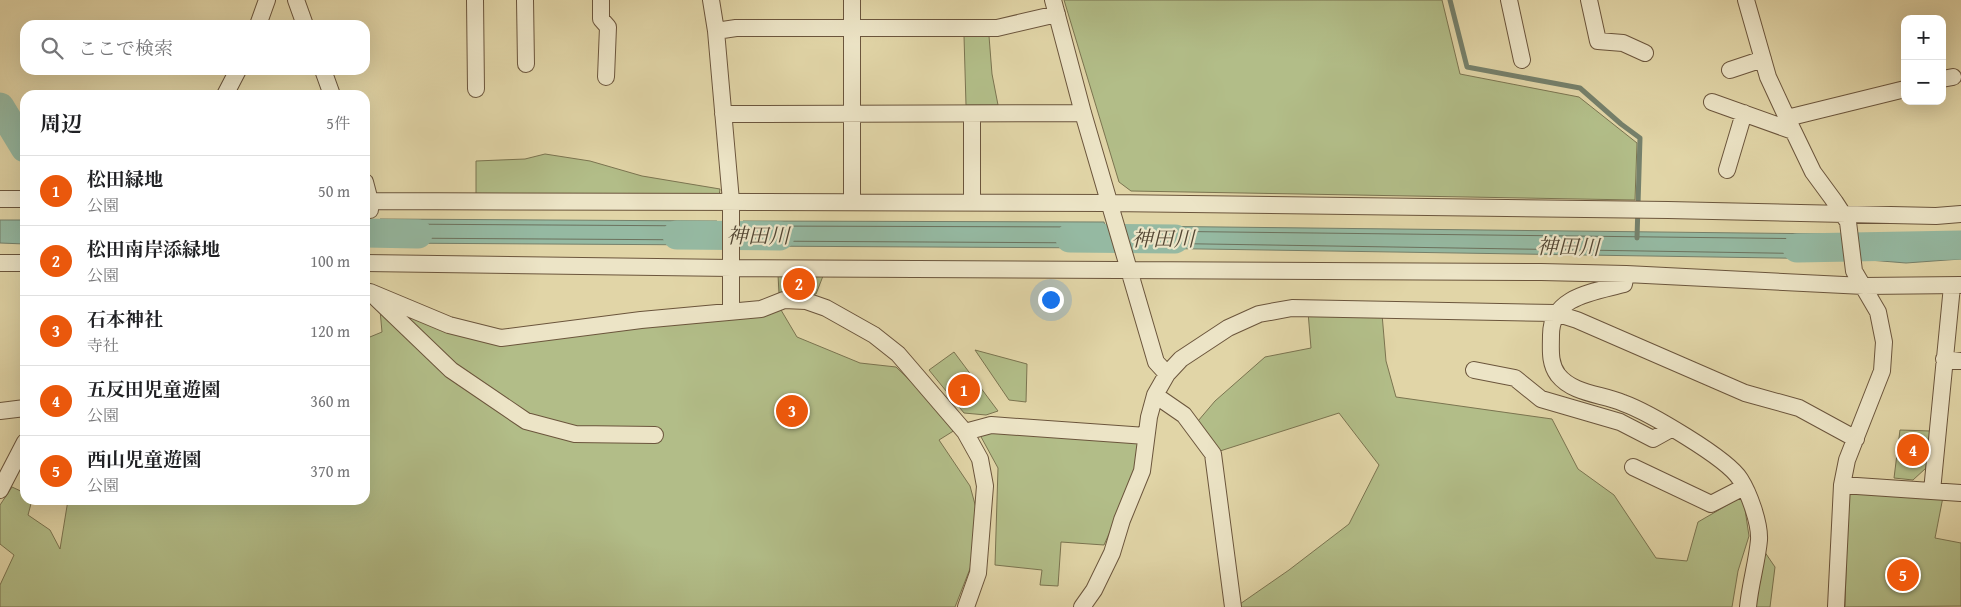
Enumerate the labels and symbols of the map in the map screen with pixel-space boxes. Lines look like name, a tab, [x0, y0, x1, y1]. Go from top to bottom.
water label: 神田川	[727, 220, 791, 251]
water label: 神田川	[1132, 223, 1196, 254]
water label: 神田川	[1536, 230, 1602, 263]
pin: 2	[783, 265, 815, 303]
your location	[1038, 287, 1064, 313]
pin: 1	[948, 371, 980, 409]
pin: 3	[776, 392, 808, 430]
pin: 4	[1897, 431, 1929, 469]
pin: 5	[1887, 556, 1919, 594]

